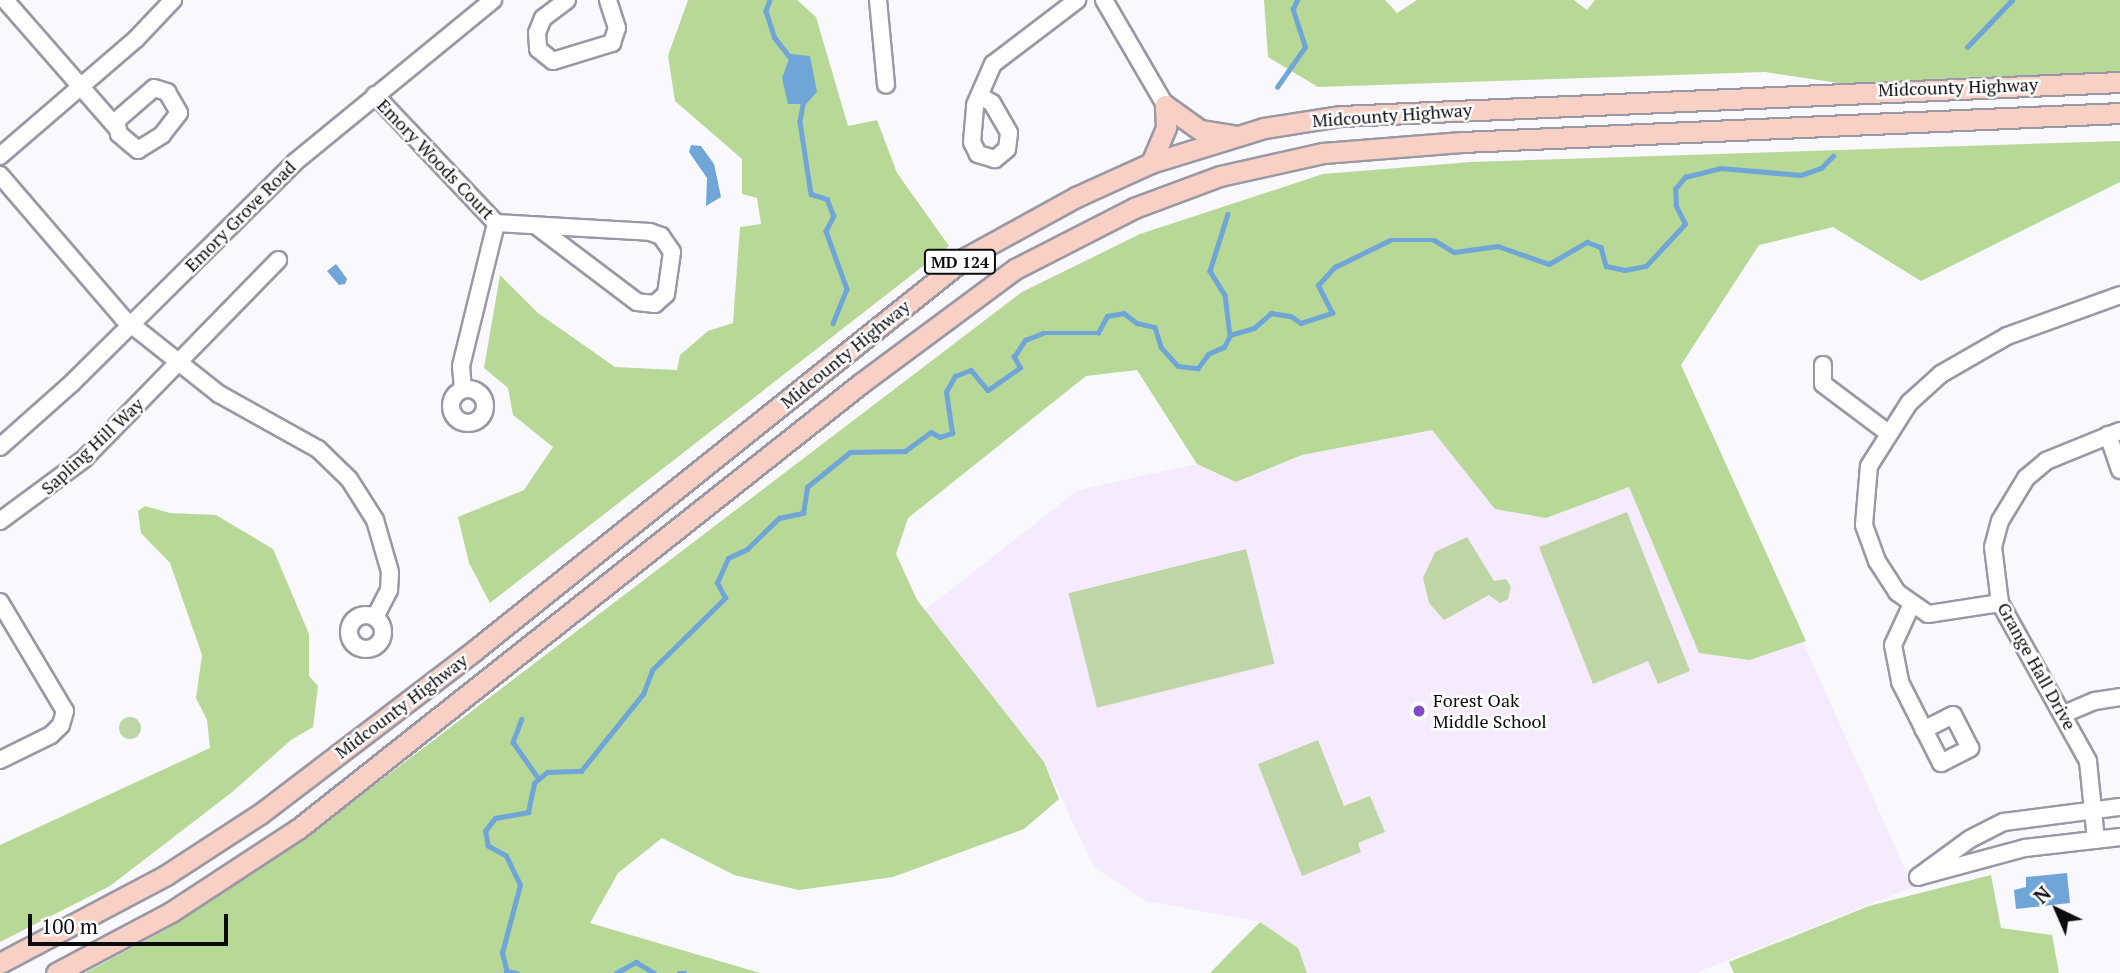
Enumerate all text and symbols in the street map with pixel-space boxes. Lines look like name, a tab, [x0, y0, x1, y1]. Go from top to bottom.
street label: Midcounty Highway	[1878, 73, 2038, 101]
street label: Emory Woods Court	[373, 94, 499, 224]
street label: Midcounty Highway	[1311, 99, 1473, 131]
street label: Emory Grove Road	[180, 156, 300, 276]
road number: MD 124	[923, 250, 997, 274]
street label: Midcounty Highway	[776, 295, 914, 413]
street label: Sapling Hill Way	[36, 393, 148, 499]
street label: Grange Hall Drive	[1993, 599, 2081, 733]
street label: Midcounty Highway	[331, 649, 471, 763]
place label: Forest Oak Middle School	[1433, 690, 1547, 732]
marker: Forest Oak Middle School	[1411, 703, 1427, 719]
north arrow	[2022, 875, 2092, 945]
text: N	[2028, 881, 2056, 909]
scale bar	[32, 900, 231, 944]
text: 100 m	[41, 912, 98, 940]

